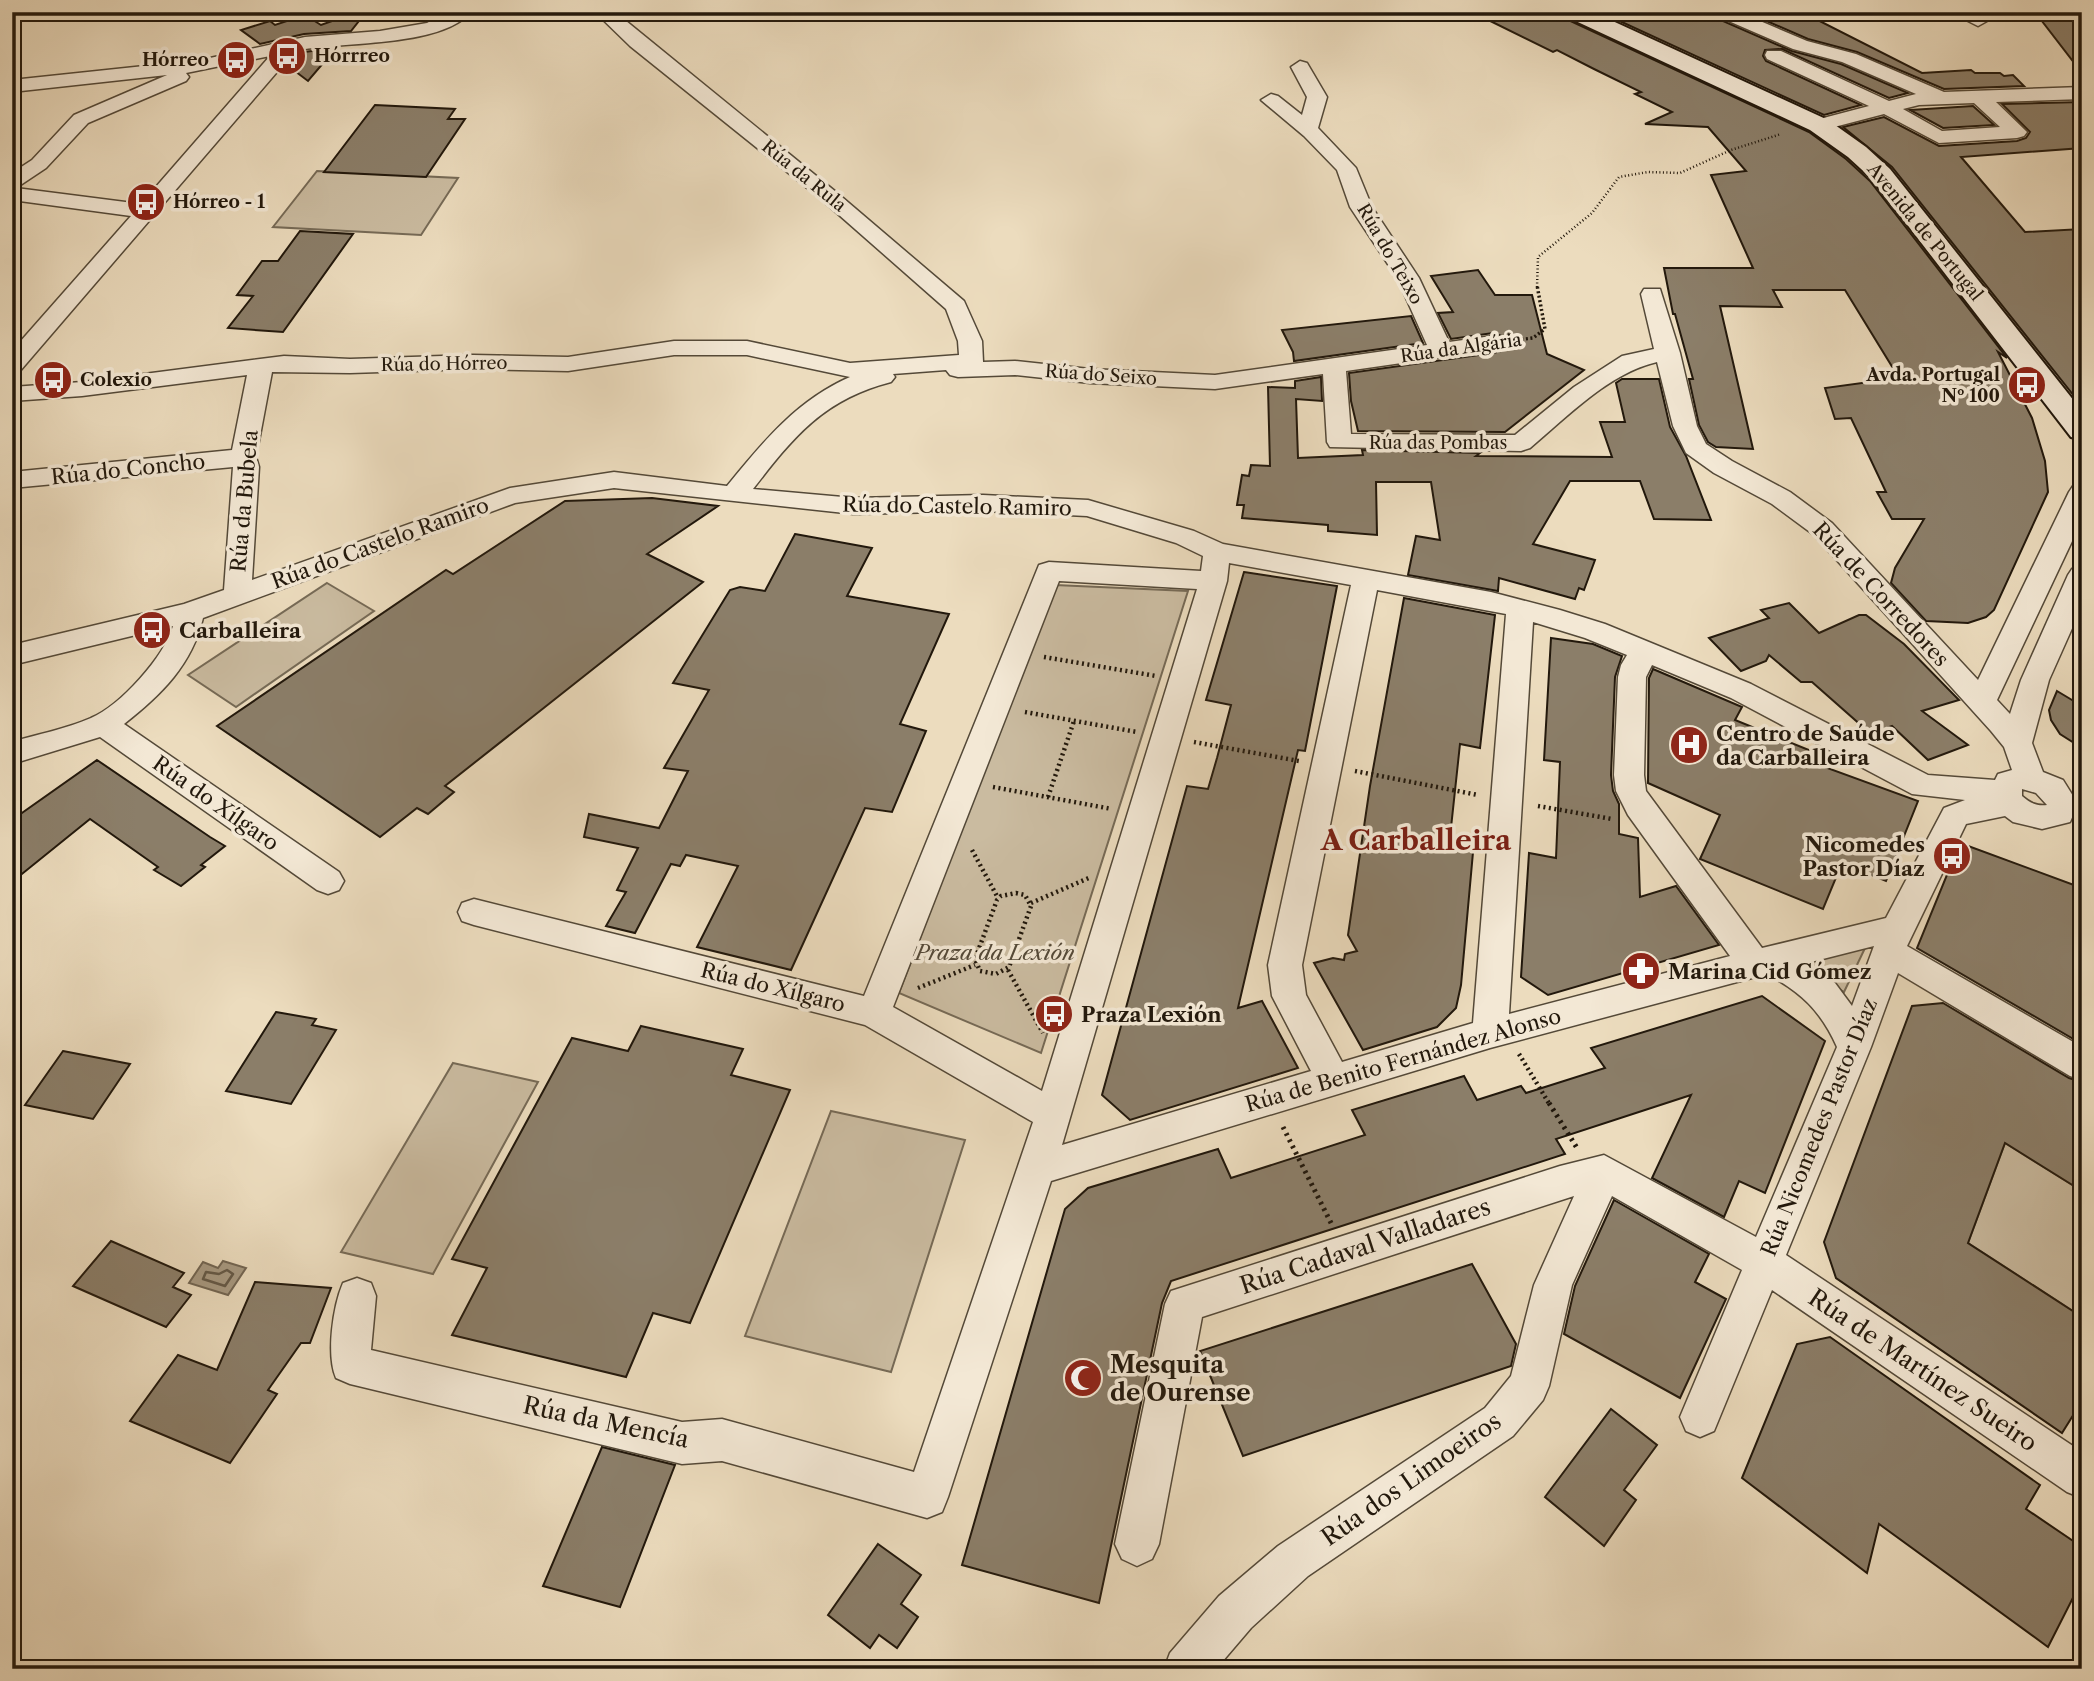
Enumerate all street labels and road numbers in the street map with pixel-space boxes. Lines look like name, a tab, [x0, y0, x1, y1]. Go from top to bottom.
street label: Rúa da Rula	[757, 135, 851, 217]
street label: Avenida de Portugal	[1862, 158, 1987, 305]
street label: Rúa do Teixo	[1352, 200, 1428, 308]
street label: Rúa da Algária	[1399, 329, 1524, 367]
street label: Rúa do Hórreo	[380, 352, 508, 376]
street label: Rúa do Seixo	[1044, 360, 1158, 390]
street label: Rúa da Bubela	[225, 428, 263, 573]
street label: Rúa das Pombas	[1369, 432, 1507, 454]
street label: Rúa do Concho	[50, 448, 206, 490]
street label: Rúa do Castelo Ramiro	[842, 491, 1072, 521]
street label: Rúa do Castelo Ramiro	[268, 492, 492, 594]
street label: Rúa de Corredores	[1808, 517, 1954, 671]
street label: Rúa do Xílgaro	[148, 750, 284, 856]
street label: Rúa do Xílgaro	[698, 957, 848, 1017]
street label: Rúa Nicomedes Pastor Díaz	[1756, 994, 1882, 1260]
street label: Rúa de Benito Fernández Alonso	[1242, 1003, 1564, 1117]
street label: Rúa Cadaval Valladares	[1236, 1192, 1494, 1300]
street label: Rúa de Martínez Sueiro	[1803, 1283, 2043, 1457]
street label: Rúa da Mencía	[520, 1390, 692, 1454]
street label: Rúa dos Limoeiros	[1316, 1406, 1506, 1552]

